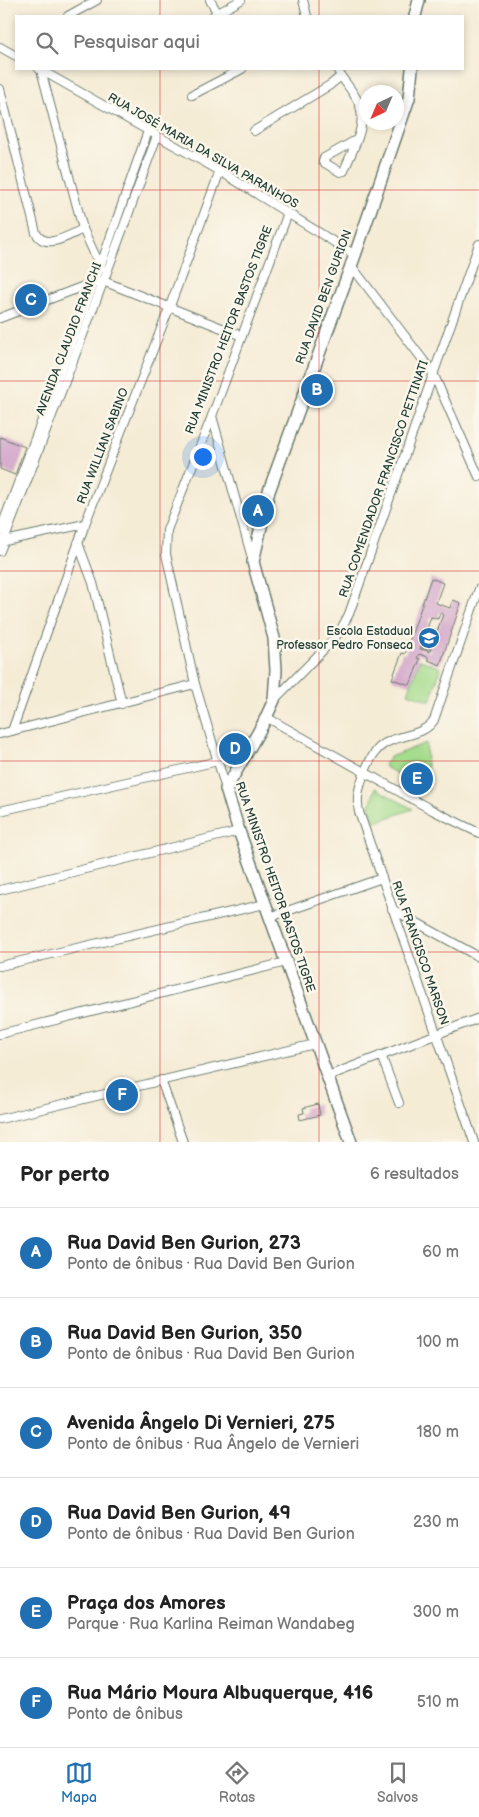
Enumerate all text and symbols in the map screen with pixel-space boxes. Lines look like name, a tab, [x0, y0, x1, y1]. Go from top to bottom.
search box	[15, 15, 464, 70]
icon: search	[33, 29, 61, 57]
text: Pesquisar aqui	[73, 31, 200, 54]
north arrow	[359, 85, 404, 130]
street label: RUA JOSÉ MARIA DA SILVA PARANHOS	[105, 89, 302, 212]
street label: RUA MINISTRO HEITOR BASTOS TIGRE	[182, 224, 276, 436]
street label: RUA DAVID BEN GURION	[293, 228, 355, 366]
street label: AVENIDA CLAUDIO FRANCHI	[33, 260, 105, 418]
pin: C	[15, 281, 47, 319]
street label: RUA COMENDADOR FRANCISCO PETTINATI	[336, 358, 432, 600]
pin: B	[301, 371, 333, 409]
street label: RUA WILLIAN SABINO	[74, 386, 132, 506]
your location	[190, 444, 216, 470]
pin: A	[242, 492, 274, 530]
place label: Escola Estadual Professor Pedro Fonseca	[276, 624, 413, 653]
school or university icon: Escola Estadual Professor Pedro Fonseca	[417, 626, 441, 650]
pin: D	[219, 730, 251, 768]
pin: E	[401, 760, 433, 798]
street label: RUA MINISTRO HEITOR BASTOS TIGRE	[232, 780, 318, 994]
street label: RUA FRANCISCO MARSON	[388, 879, 452, 1027]
pin: F	[106, 1076, 138, 1114]
text: Por perto	[20, 1162, 110, 1187]
text: 6 resultados	[370, 1165, 459, 1184]
text: Rua David Ben Gurion, 273	[67, 1232, 301, 1255]
text: A	[31, 1243, 41, 1262]
text: 60 m	[422, 1243, 459, 1262]
text: Ponto de ônibus · Rua David Ben Gurion	[67, 1255, 355, 1274]
text: Rua David Ben Gurion, 350	[67, 1322, 302, 1345]
text: B	[30, 1333, 42, 1352]
text: 100 m	[416, 1333, 459, 1352]
text: Ponto de ônibus · Rua David Ben Gurion	[67, 1345, 355, 1364]
text: Avenida Ângelo Di Vernieri, 275	[67, 1412, 335, 1435]
text: C	[30, 1423, 42, 1442]
text: 180 m	[417, 1423, 459, 1442]
text: Ponto de ônibus · Rua Ângelo de Vernieri	[67, 1435, 359, 1454]
text: Rua David Ben Gurion, 49	[67, 1502, 291, 1525]
text: D	[30, 1513, 42, 1532]
text: 230 m	[413, 1513, 459, 1532]
text: Ponto de ônibus · Rua David Ben Gurion	[67, 1525, 355, 1544]
text: Praça dos Amores	[67, 1592, 225, 1615]
text: E	[31, 1603, 41, 1622]
text: 300 m	[413, 1603, 459, 1622]
text: Parque · Rua Karlina Reiman Wandabeg	[67, 1615, 355, 1634]
text: Rua Mário Moura Albuquerque, 416	[67, 1682, 373, 1705]
text: F	[31, 1693, 41, 1712]
text: 510 m	[417, 1693, 459, 1712]
text: Ponto de ônibus	[67, 1705, 183, 1724]
tab: Mapa	[61, 1759, 97, 1806]
tab: Rotas	[219, 1759, 255, 1806]
tab: Salvos	[377, 1759, 418, 1806]

